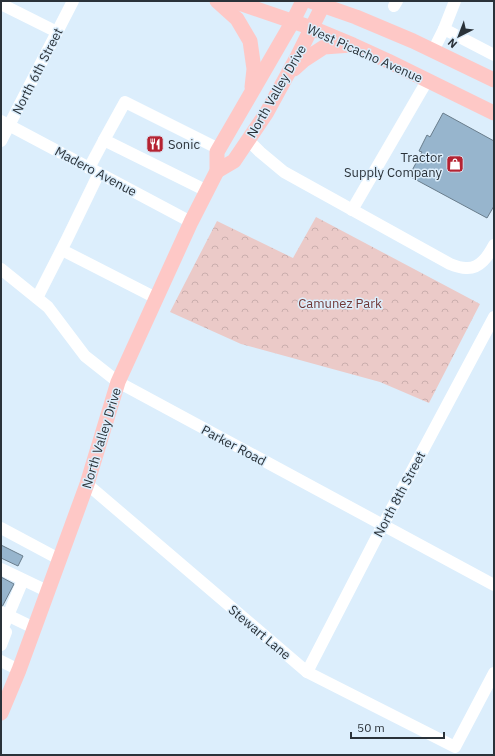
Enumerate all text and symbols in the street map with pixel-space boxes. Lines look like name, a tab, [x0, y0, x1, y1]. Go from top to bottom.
north arrow	[439, 16, 479, 56]
street label: West Picacho Avenue	[304, 20, 425, 87]
street label: North 6th Street	[8, 25, 67, 117]
text: N	[445, 36, 460, 51]
street label: North Valley Drive	[243, 42, 310, 141]
restaurant icon: Sonic	[145, 134, 165, 154]
place label: Sonic	[168, 136, 200, 153]
street label: Madero Avenue	[52, 143, 140, 200]
place label: Tractor Supply Company	[344, 149, 443, 181]
shop icon: Tractor Supply Company	[445, 154, 465, 174]
park label: Camunez Park	[298, 295, 382, 312]
street label: North Valley Drive	[78, 386, 125, 491]
street label: Parker Road	[198, 421, 269, 470]
street label: North 8th Street	[370, 448, 429, 540]
street label: Stewart Lane	[225, 601, 294, 663]
scale bar	[351, 714, 444, 740]
text: 50 m	[357, 720, 385, 735]

